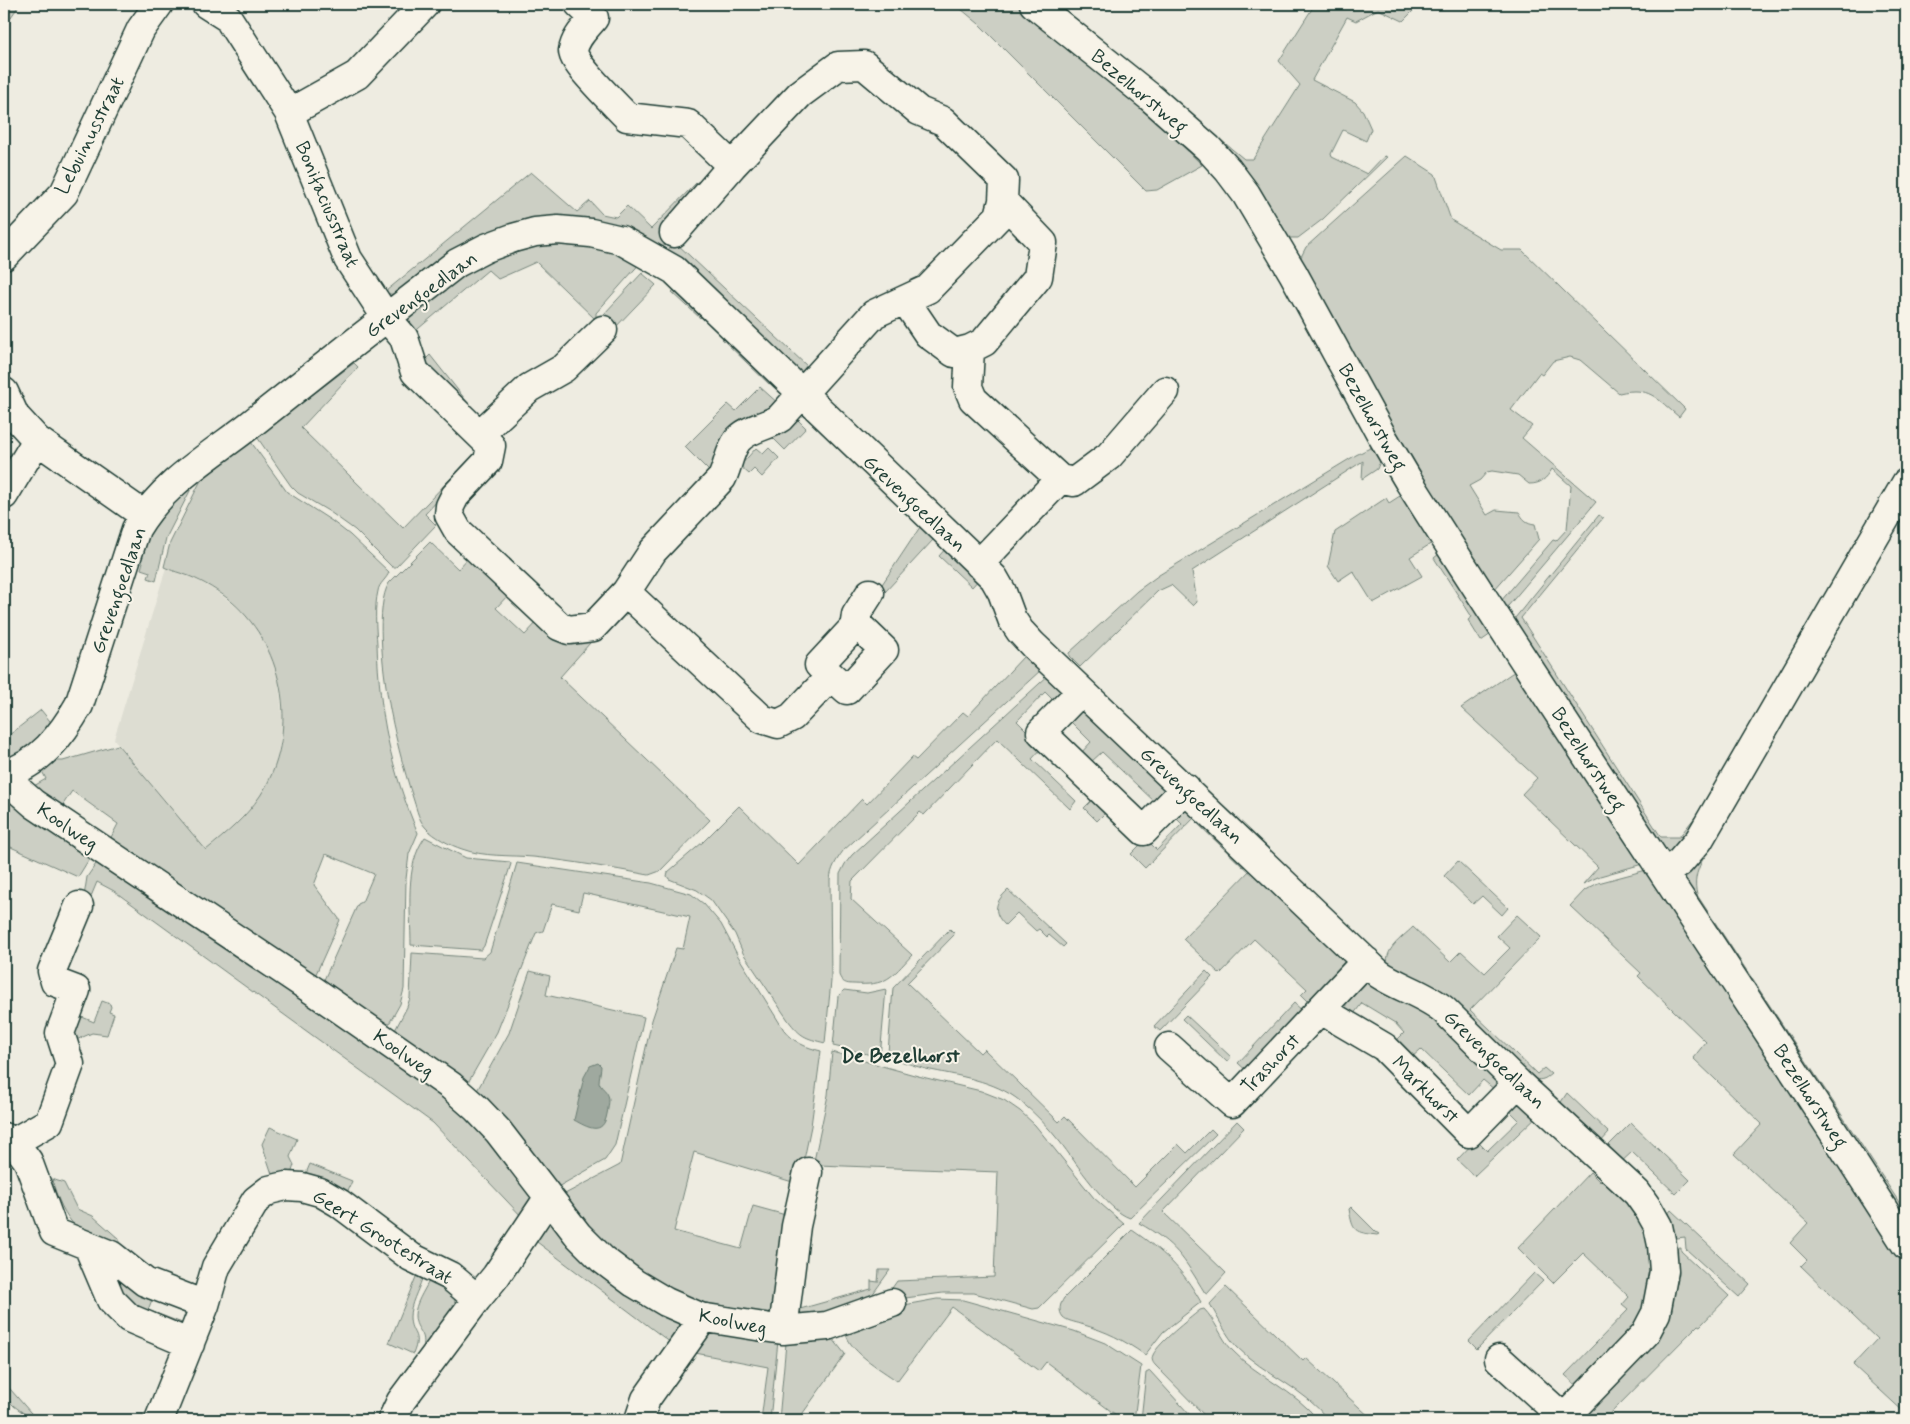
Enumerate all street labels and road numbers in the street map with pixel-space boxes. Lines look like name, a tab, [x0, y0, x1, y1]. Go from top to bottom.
street label: Bezelhorstweg	[1083, 44, 1193, 142]
street label: Lebuinusstraat	[49, 72, 132, 199]
street label: Bonifaciusstraat	[288, 137, 365, 272]
street label: Grevengoedlaan	[360, 245, 485, 347]
street label: Bezelhorstweg	[1329, 359, 1412, 477]
street label: Grevengoedlaan	[855, 449, 972, 561]
street label: Grevengoedlaan	[85, 523, 156, 658]
street label: Bezelhorstweg	[1542, 702, 1632, 818]
street label: Grevengoedlaan	[1132, 741, 1249, 853]
street label: Koolweg	[31, 797, 103, 858]
street label: Grevengoedlaan	[1436, 1004, 1551, 1117]
street label: Koolweg	[367, 1023, 439, 1085]
street label: Trashorst	[1235, 1028, 1307, 1100]
street label: Bezelhorstweg	[1764, 1039, 1854, 1155]
street label: Markhorst	[1385, 1050, 1465, 1130]
street label: Geert Grootestraat	[307, 1183, 458, 1291]
street label: Koolweg	[696, 1303, 769, 1342]

